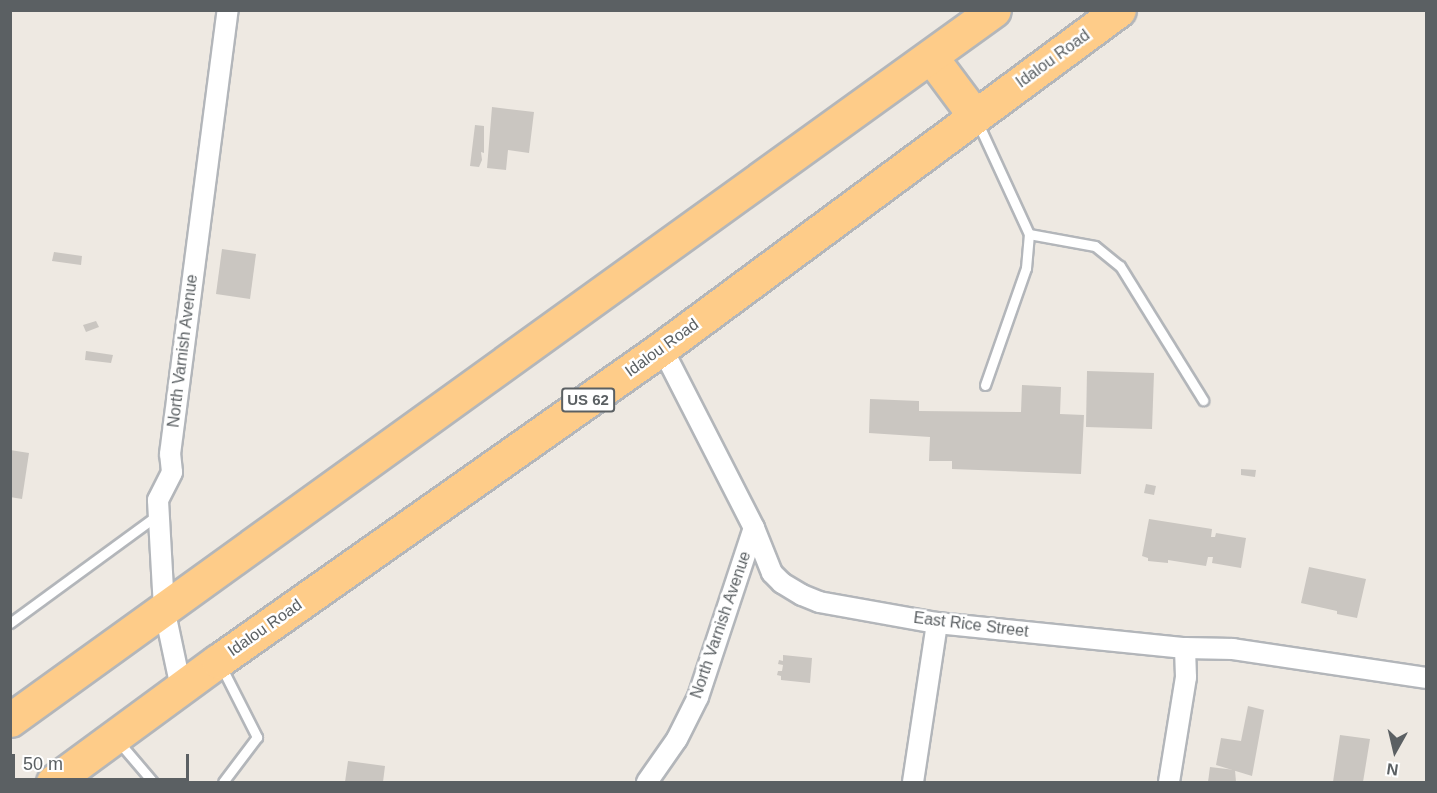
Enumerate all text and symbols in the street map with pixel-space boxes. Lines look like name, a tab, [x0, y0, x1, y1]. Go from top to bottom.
street label: Idalou Road	[1012, 26, 1094, 92]
street label: North Varnish Avenue	[164, 273, 202, 429]
street label: Idalou Road	[621, 315, 703, 381]
road number: US 62	[561, 388, 615, 412]
street label: North Varnish Avenue	[687, 549, 755, 701]
street label: Idalou Road	[224, 595, 306, 661]
street label: East Rice Street	[912, 608, 1030, 642]
north arrow	[1365, 721, 1425, 781]
scale bar	[15, 742, 192, 780]
text: 50 m	[23, 754, 63, 774]
text: N	[1386, 760, 1399, 779]

